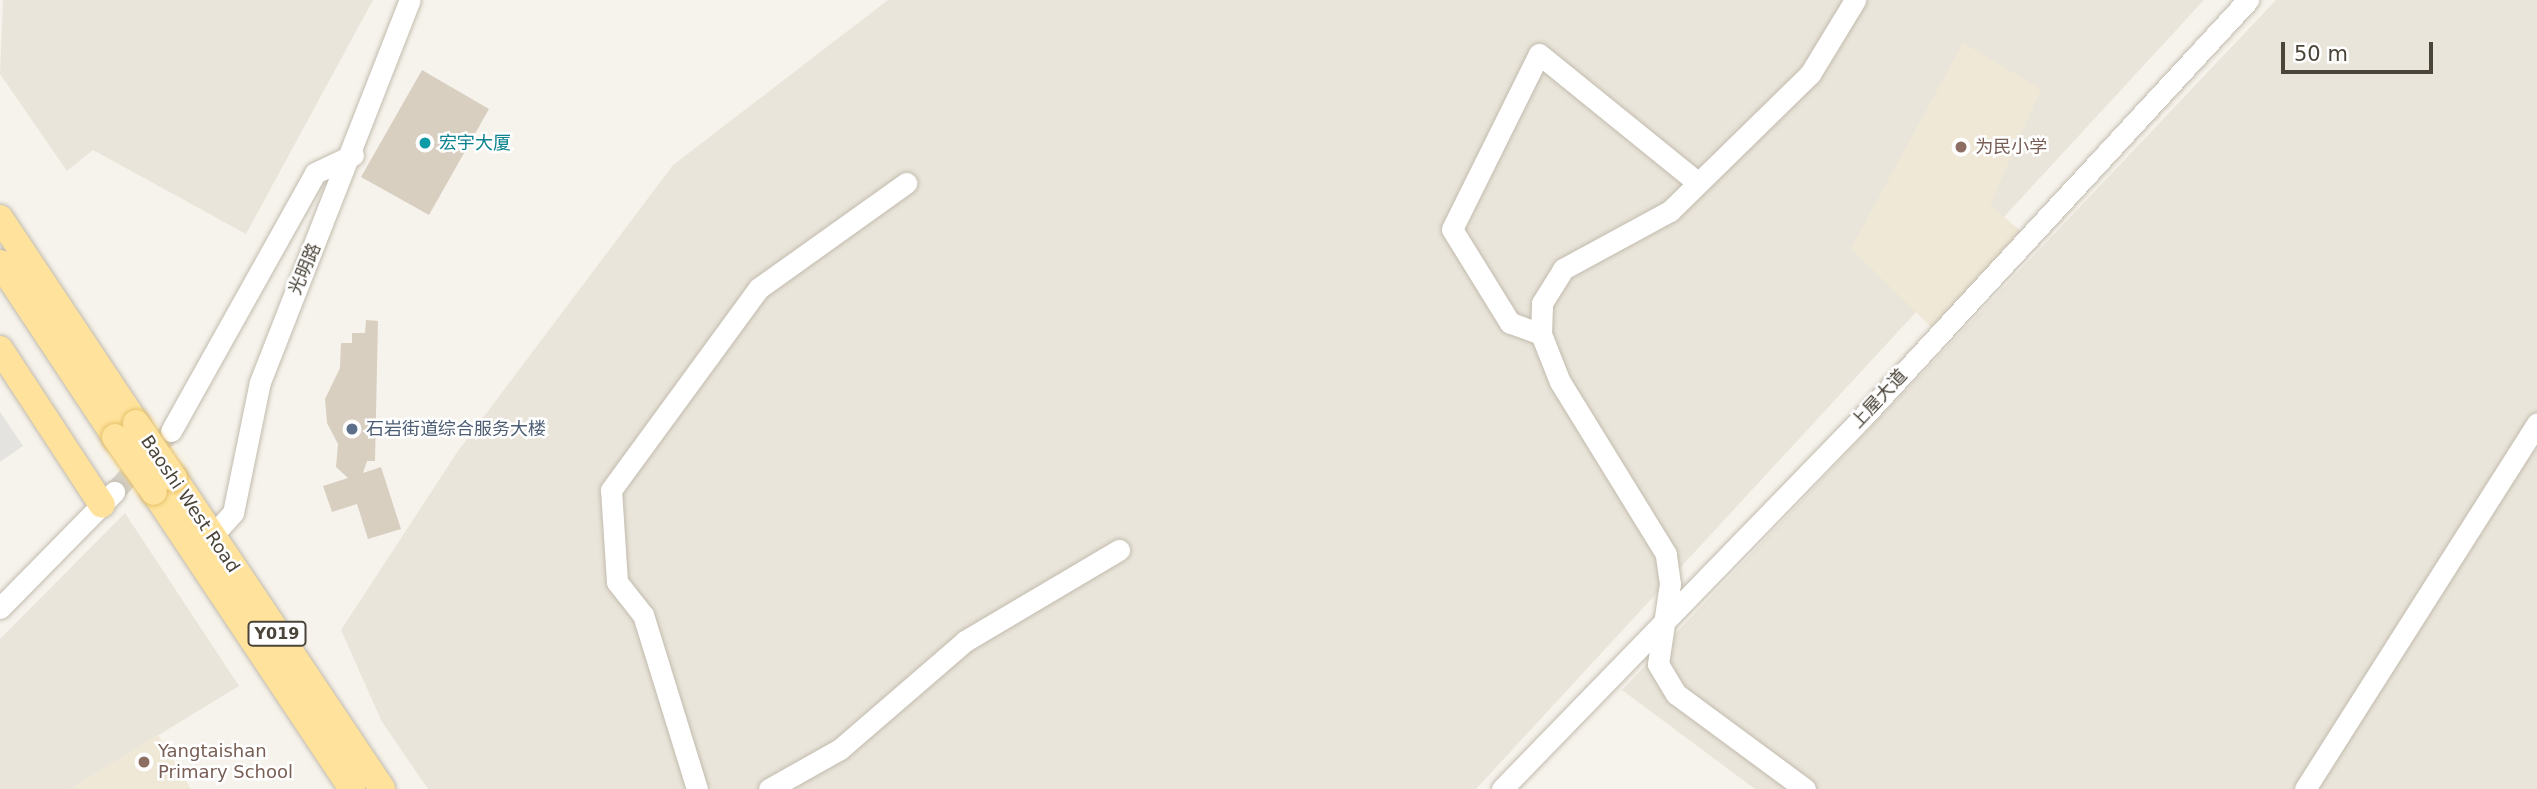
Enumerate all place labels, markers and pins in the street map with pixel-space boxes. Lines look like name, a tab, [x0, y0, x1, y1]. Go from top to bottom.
place label: 宏宇大厦	[439, 132, 511, 154]
marker: 宏宇大厦	[417, 135, 433, 151]
place label: 为民小学	[1975, 136, 2047, 158]
marker: 为民小学	[1953, 139, 1969, 155]
place label: 石岩街道综合服务大楼	[366, 418, 546, 440]
marker: 石岩街道综合服务大楼	[344, 421, 360, 437]
place label: Yangtaishan Primary School	[158, 741, 293, 784]
marker: Yangtaishan Primary School	[136, 754, 152, 770]

